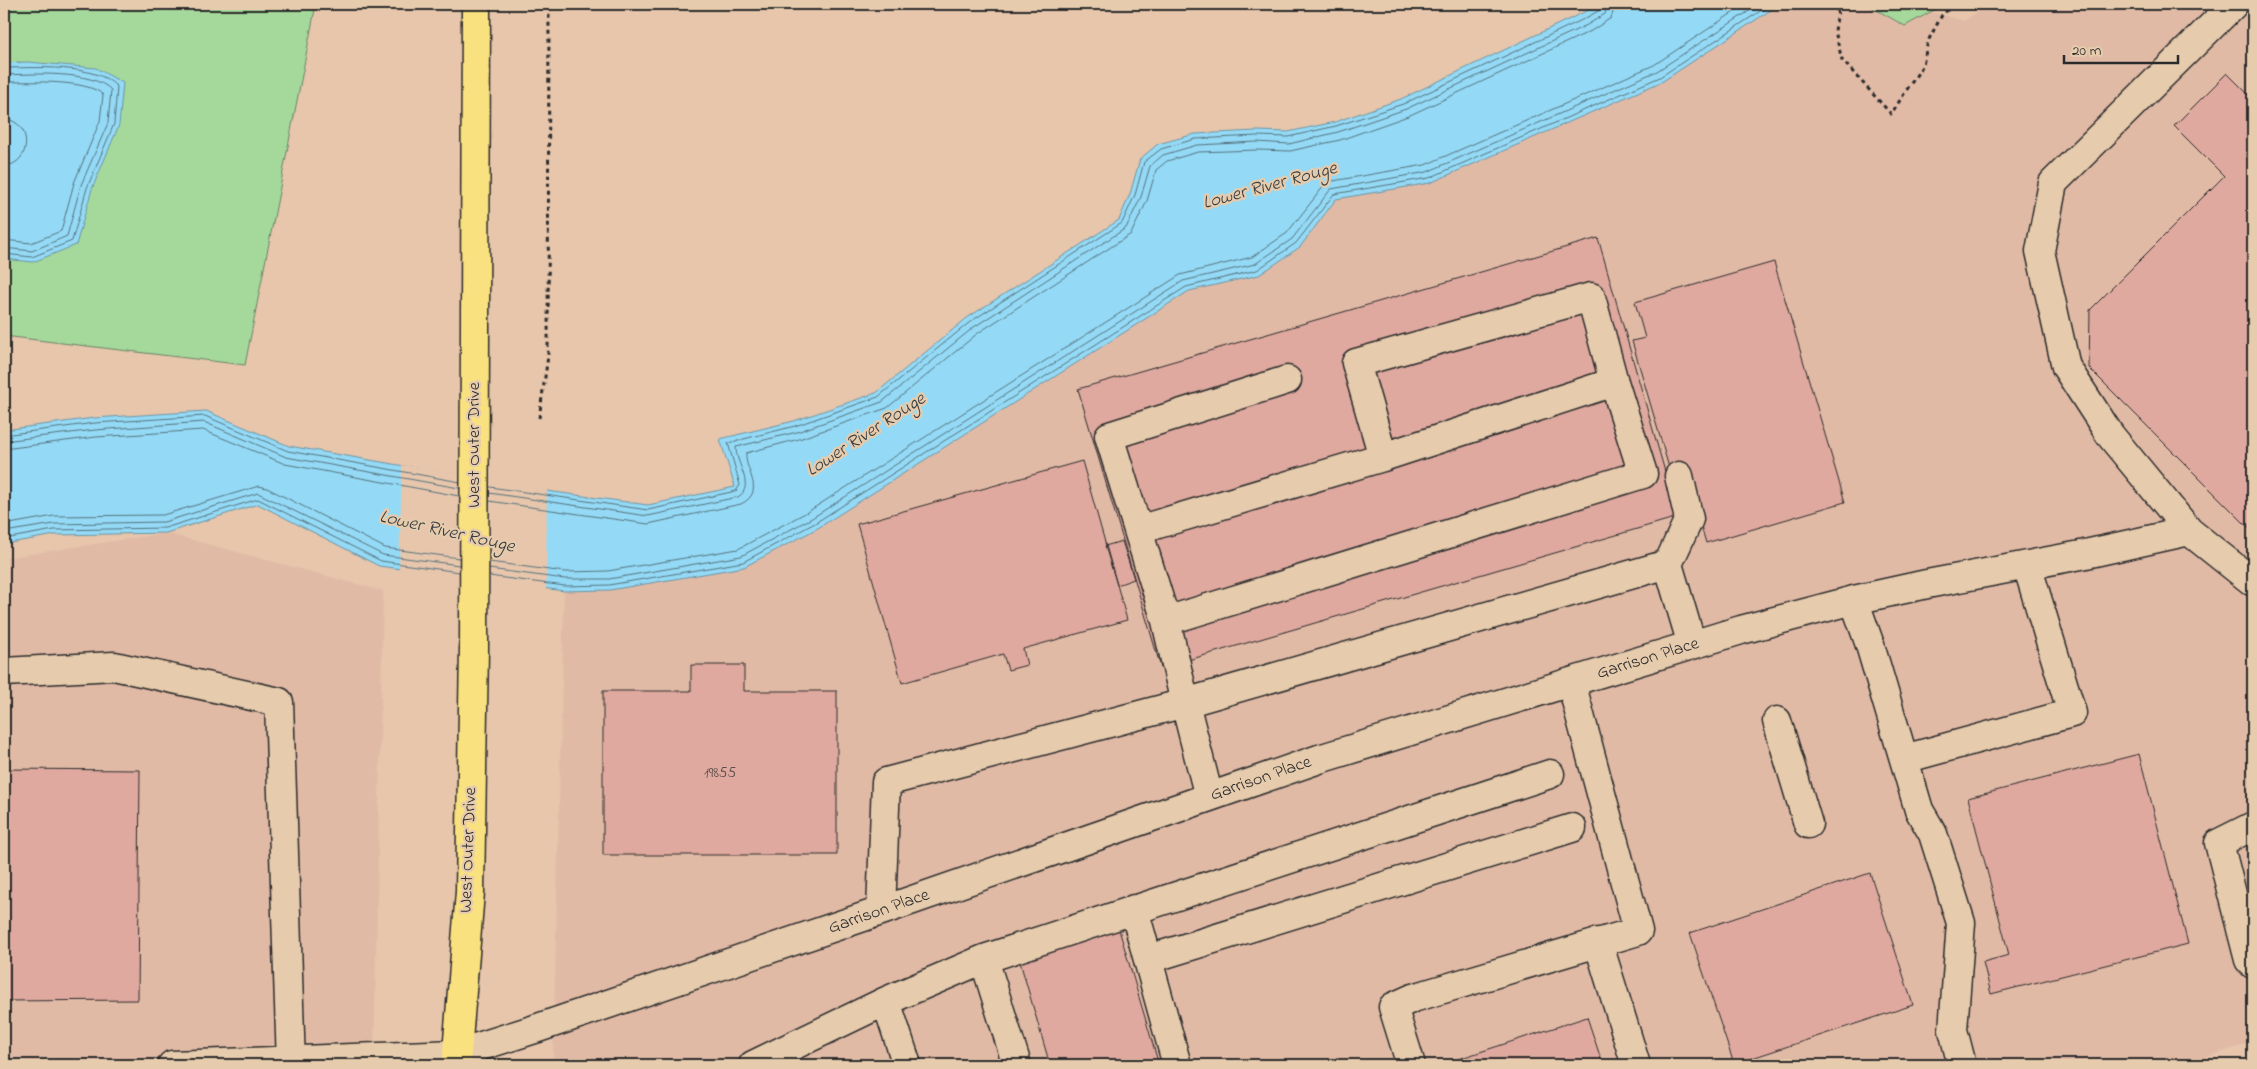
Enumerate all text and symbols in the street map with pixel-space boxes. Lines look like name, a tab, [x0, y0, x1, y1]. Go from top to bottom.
scale bar	[2064, 32, 2178, 64]
text: 20 m	[2072, 40, 2102, 62]
water label: Lower River Rouge	[1200, 155, 1342, 218]
street label: West Outer Drive	[462, 381, 488, 508]
water label: Lower River Rouge	[801, 385, 933, 485]
water label: Lower River Rouge	[377, 503, 519, 562]
street label: Garrison Place	[1594, 631, 1703, 687]
street label: Garrison Place	[1207, 749, 1316, 808]
house number: 19855	[704, 762, 736, 784]
street label: West Outer Drive	[454, 786, 484, 913]
street label: Garrison Place	[825, 882, 934, 941]

